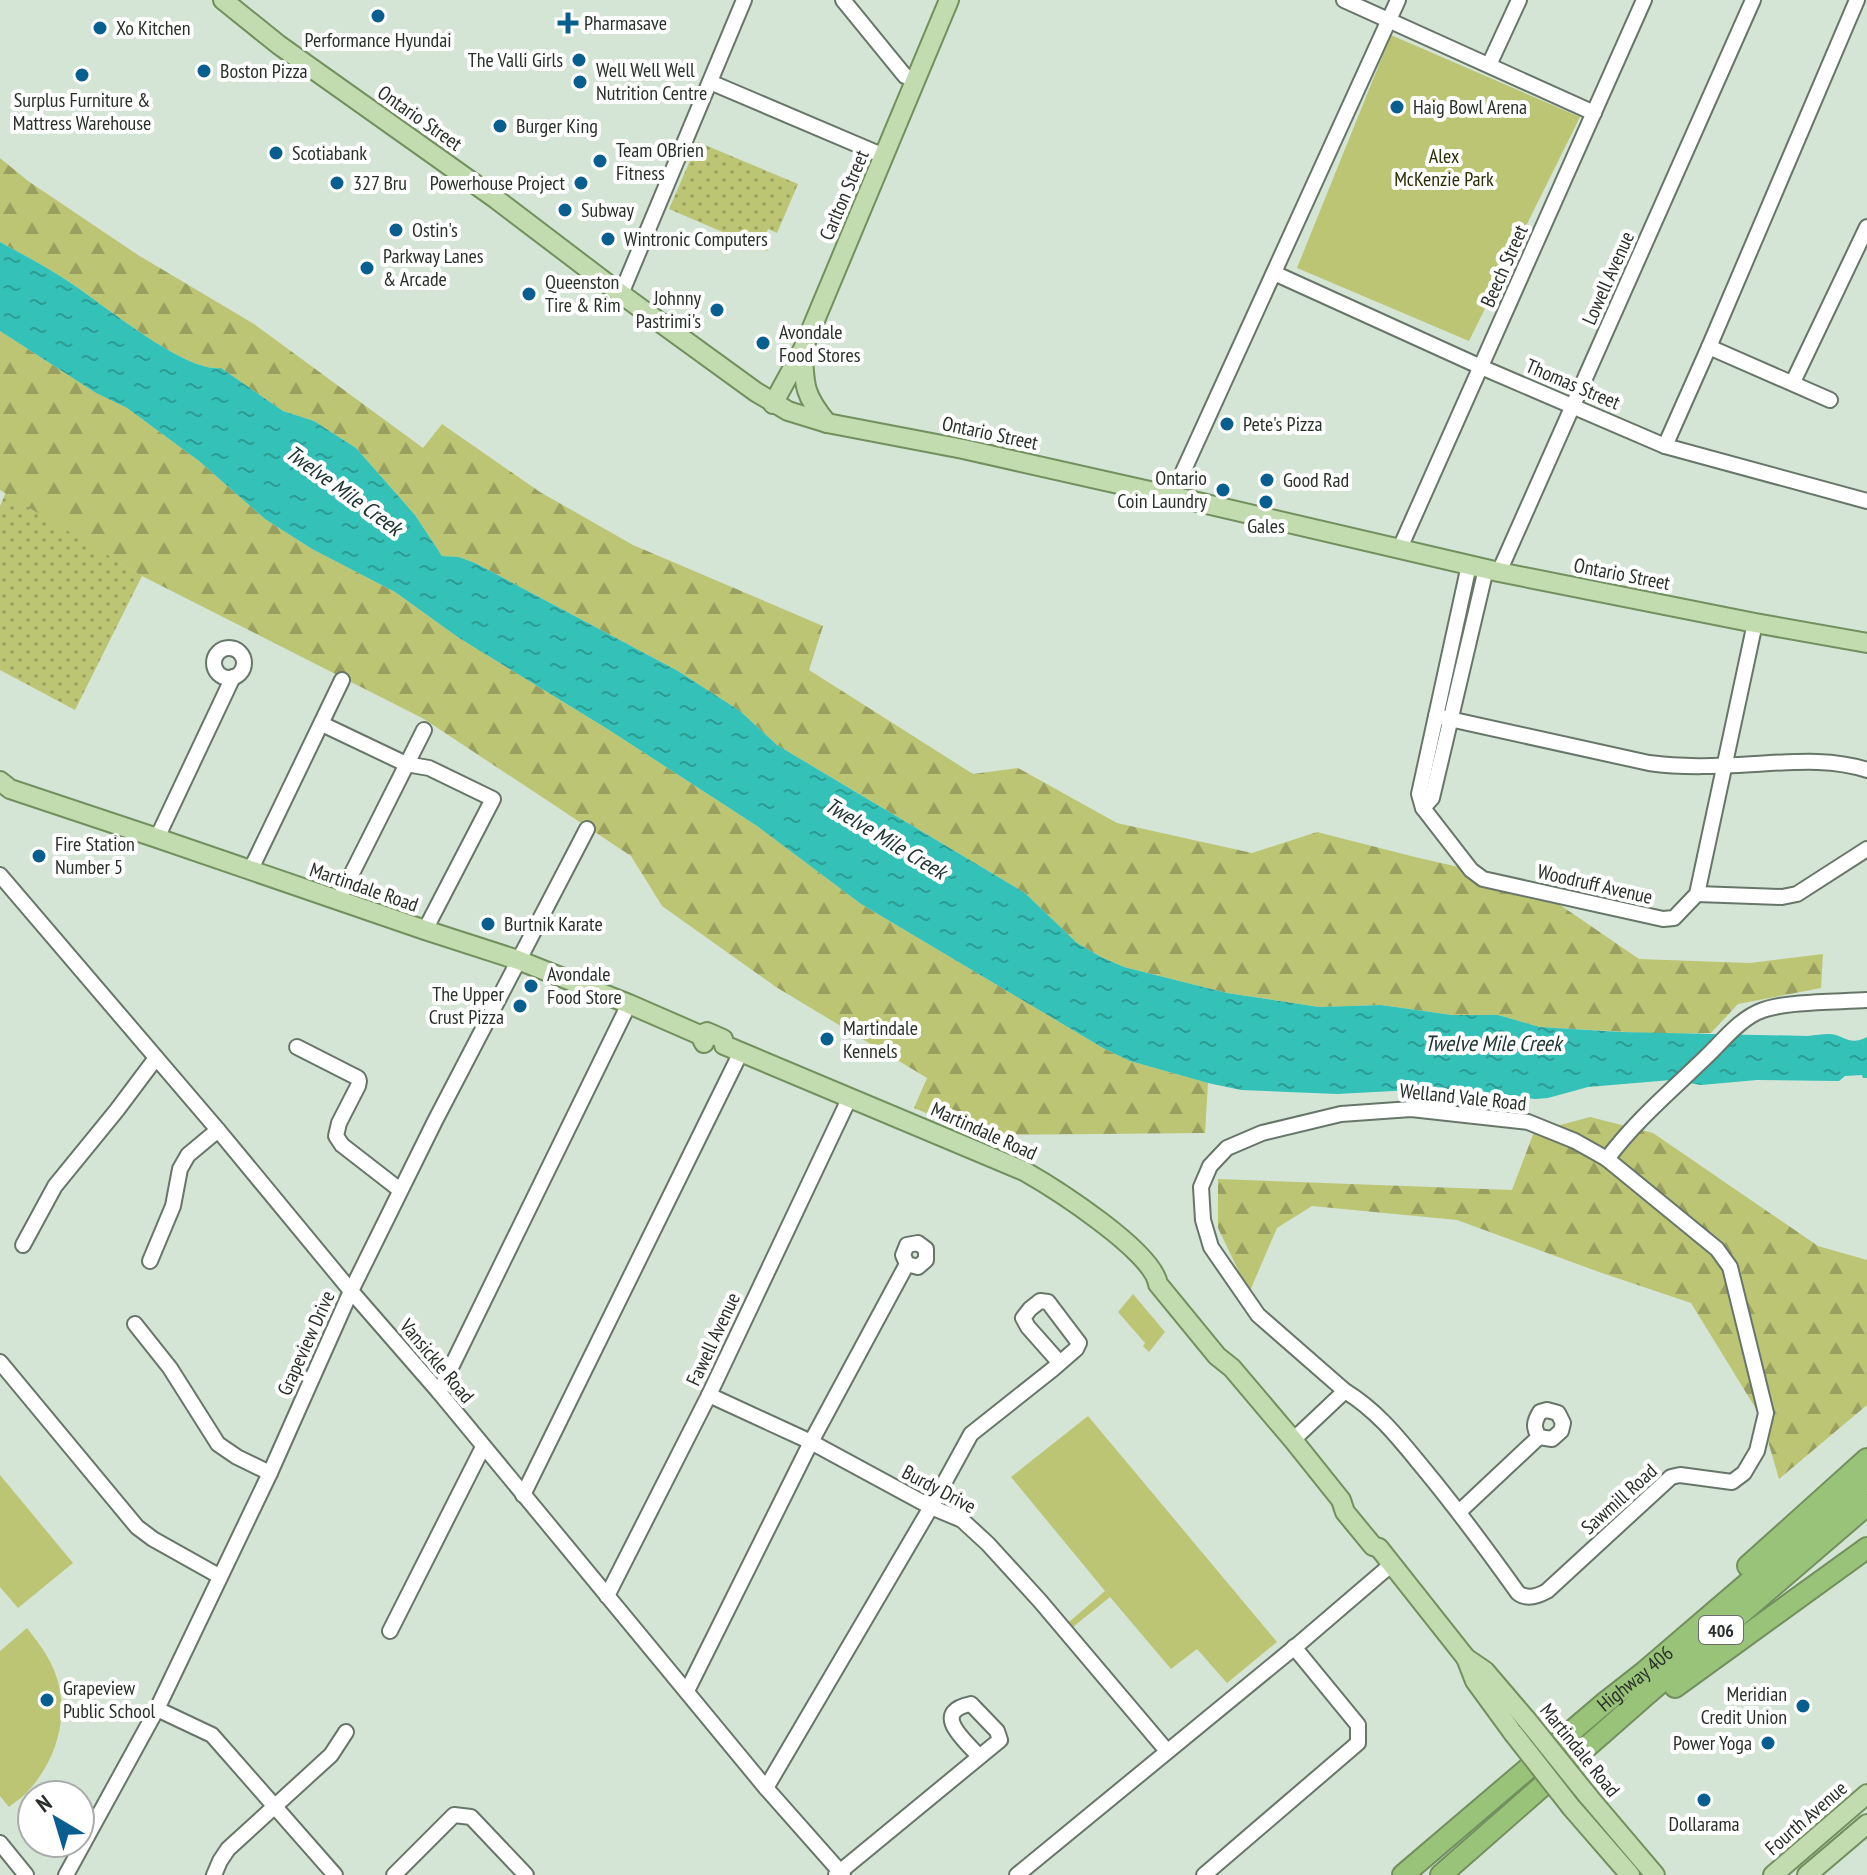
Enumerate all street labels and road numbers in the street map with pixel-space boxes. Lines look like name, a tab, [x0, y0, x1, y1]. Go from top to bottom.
street label: Ontario Street	[373, 79, 468, 157]
street label: Carlton Street	[813, 146, 875, 244]
street label: Beech Street	[1474, 220, 1534, 311]
street label: Lowell Avenue	[1576, 227, 1640, 329]
street label: Thomas Street	[1522, 353, 1624, 416]
street label: Ontario Street	[940, 410, 1041, 456]
street label: Ontario Street	[1572, 552, 1673, 596]
street label: Martindale Road	[306, 856, 422, 918]
street label: Woodruff Avenue	[1535, 858, 1655, 910]
street label: Welland Vale Road	[1398, 1077, 1528, 1117]
street label: Martindale Road	[927, 1096, 1041, 1166]
street label: Grapeview Drive	[271, 1286, 341, 1400]
street label: Fawell Avenue	[680, 1288, 746, 1390]
street label: Vansickle Road	[393, 1313, 480, 1409]
street label: Sawmill Road	[1576, 1458, 1662, 1540]
street label: Burdy Drive	[898, 1459, 980, 1519]
road number: 406	[1699, 1616, 1743, 1644]
street label: Highway 406	[1591, 1640, 1678, 1717]
street label: Martindale Road	[1534, 1698, 1626, 1802]
street label: Fourth Avenue	[1760, 1775, 1852, 1861]

